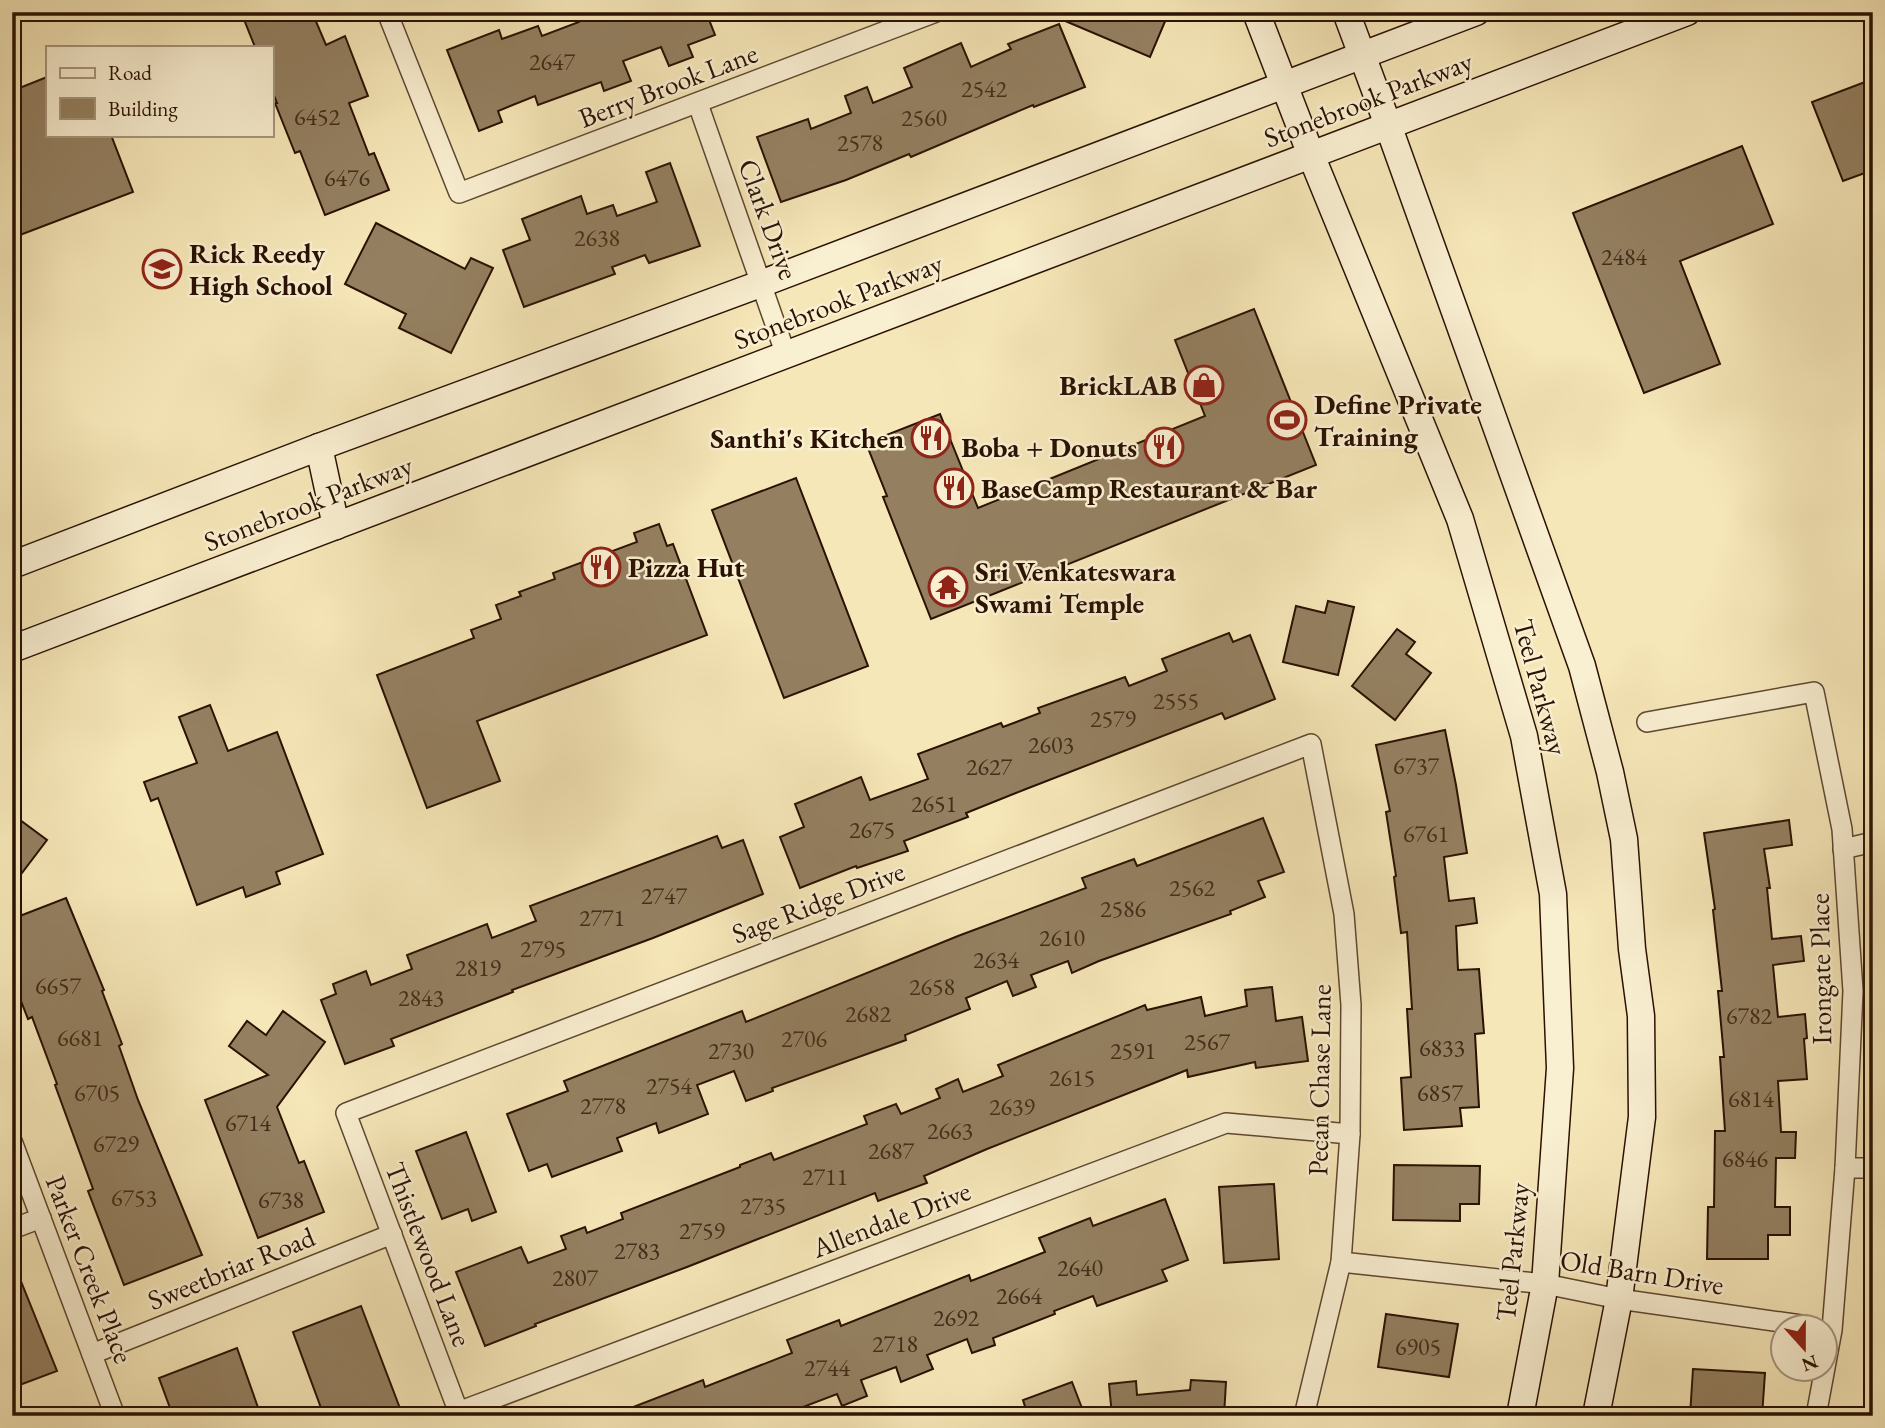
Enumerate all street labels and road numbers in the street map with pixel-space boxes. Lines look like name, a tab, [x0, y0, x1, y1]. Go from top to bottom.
street label: Berry Brook Lane	[573, 34, 763, 136]
street label: Stonebrook Parkway	[1258, 42, 1478, 155]
street label: Clark Drive	[731, 154, 807, 284]
street label: Stonebrook Parkway	[728, 244, 948, 357]
street label: Stonebrook Parkway	[198, 446, 418, 559]
street label: Teel Parkway	[1506, 615, 1577, 760]
street label: Sage Ridge Drive	[726, 852, 910, 951]
street label: Irongate Place	[1801, 893, 1839, 1045]
street label: Pecan Chase Lane	[1299, 984, 1339, 1176]
street label: Thistlewood Lane	[377, 1157, 481, 1351]
street label: Parker Creek Place	[38, 1170, 142, 1368]
street label: Allendale Drive	[806, 1172, 975, 1266]
street label: Teel Parkway	[1487, 1180, 1537, 1323]
street label: Sweetbriar Road	[142, 1218, 321, 1318]
street label: Old Barn Drive	[1558, 1241, 1726, 1303]

